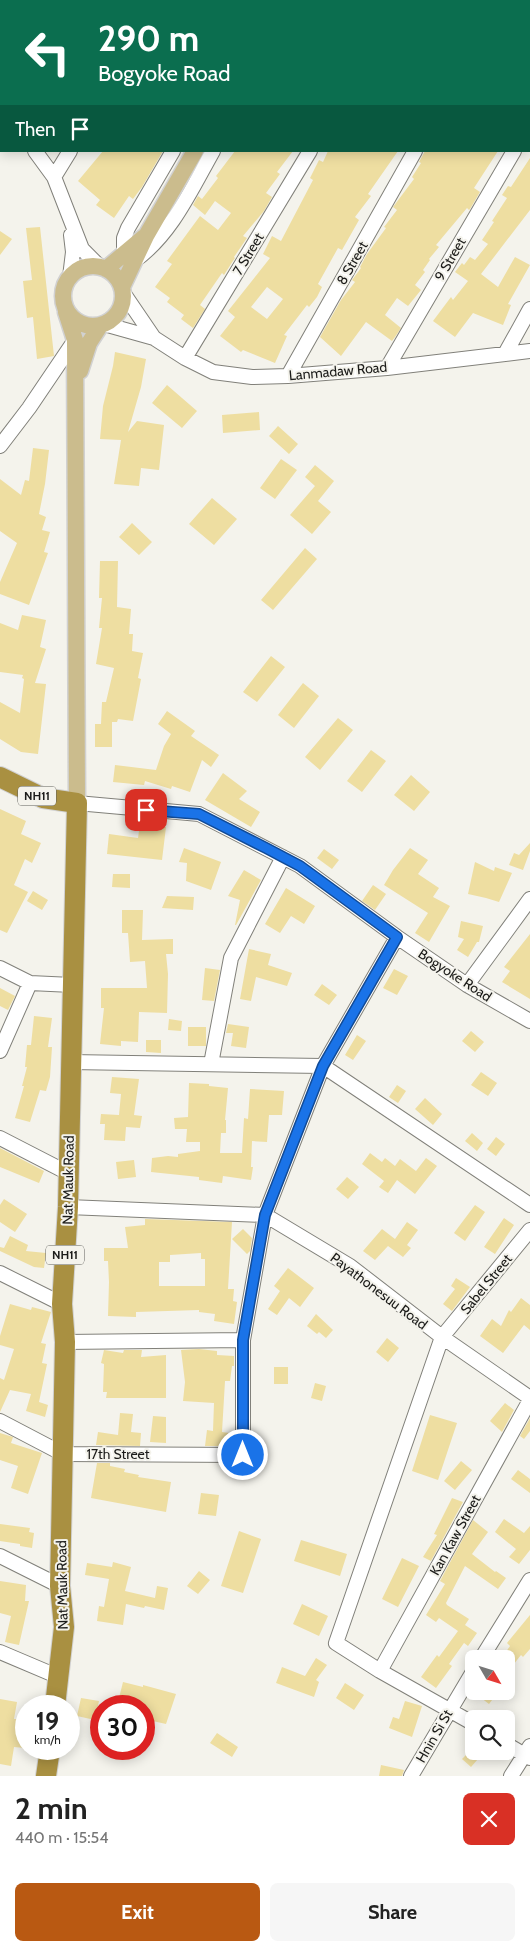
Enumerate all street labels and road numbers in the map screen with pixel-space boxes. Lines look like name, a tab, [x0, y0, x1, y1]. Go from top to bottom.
street label: 7 Street	[228, 229, 268, 278]
street label: 9 Street	[430, 234, 470, 284]
street label: 8 Street	[332, 238, 372, 288]
street label: Lanmadaw Road	[288, 358, 388, 384]
road number: NH11	[18, 786, 56, 806]
street label: Bogyoke Road	[415, 944, 495, 1006]
street label: Nat Mauk Road	[58, 1135, 78, 1225]
road number: NH11	[46, 1246, 84, 1264]
street label: Payathonesuu Road	[327, 1249, 431, 1333]
street label: Sabel Street	[456, 1250, 516, 1318]
street label: 17th Street	[86, 1445, 150, 1463]
street label: Kan Kaw Street	[425, 1491, 485, 1578]
street label: Nat Mauk Road	[52, 1540, 72, 1630]
street label: Hnin Si St	[412, 1706, 457, 1766]

